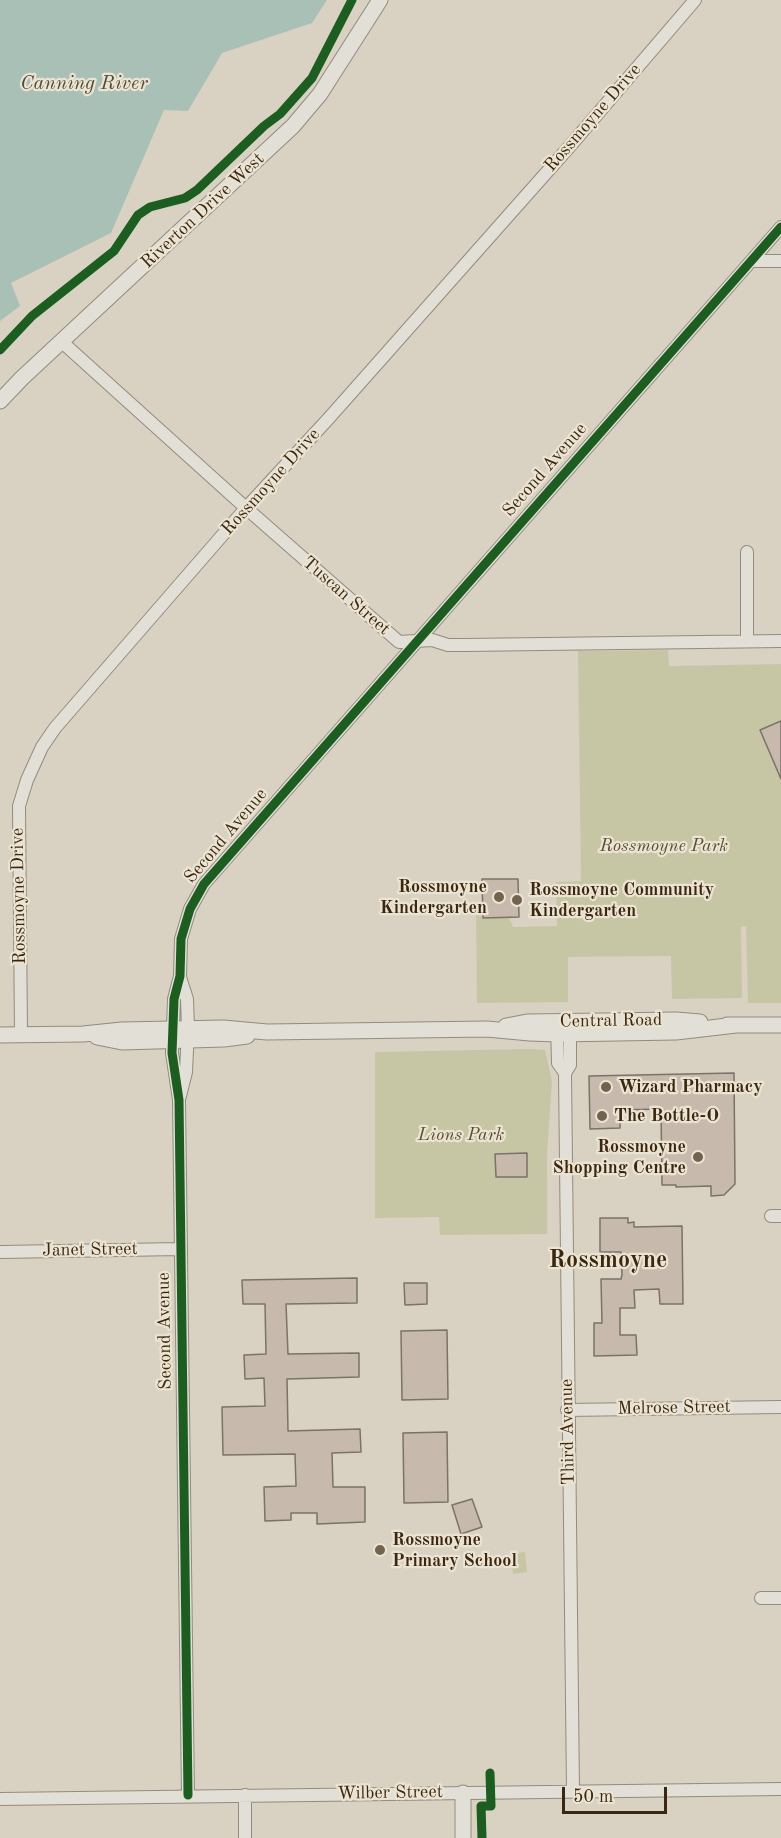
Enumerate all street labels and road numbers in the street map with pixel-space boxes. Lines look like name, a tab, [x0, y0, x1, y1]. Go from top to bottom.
street label: Rossmoyne Drive	[540, 59, 646, 177]
street label: Riverton Drive West	[137, 148, 269, 274]
street label: Second Avenue	[498, 419, 592, 521]
street label: Rossmoyne Drive	[217, 424, 325, 540]
street label: Tuscan Street	[298, 552, 394, 640]
street label: Second Avenue	[180, 784, 272, 888]
street label: Rossmoyne Drive	[7, 828, 31, 964]
street label: Central Road	[560, 1009, 662, 1033]
street label: Janet Street	[42, 1238, 138, 1262]
street label: Second Avenue	[153, 1272, 177, 1390]
street label: Third Avenue	[556, 1379, 580, 1485]
street label: Melrose Street	[617, 1396, 731, 1420]
street label: Wilber Street	[337, 1781, 443, 1805]

